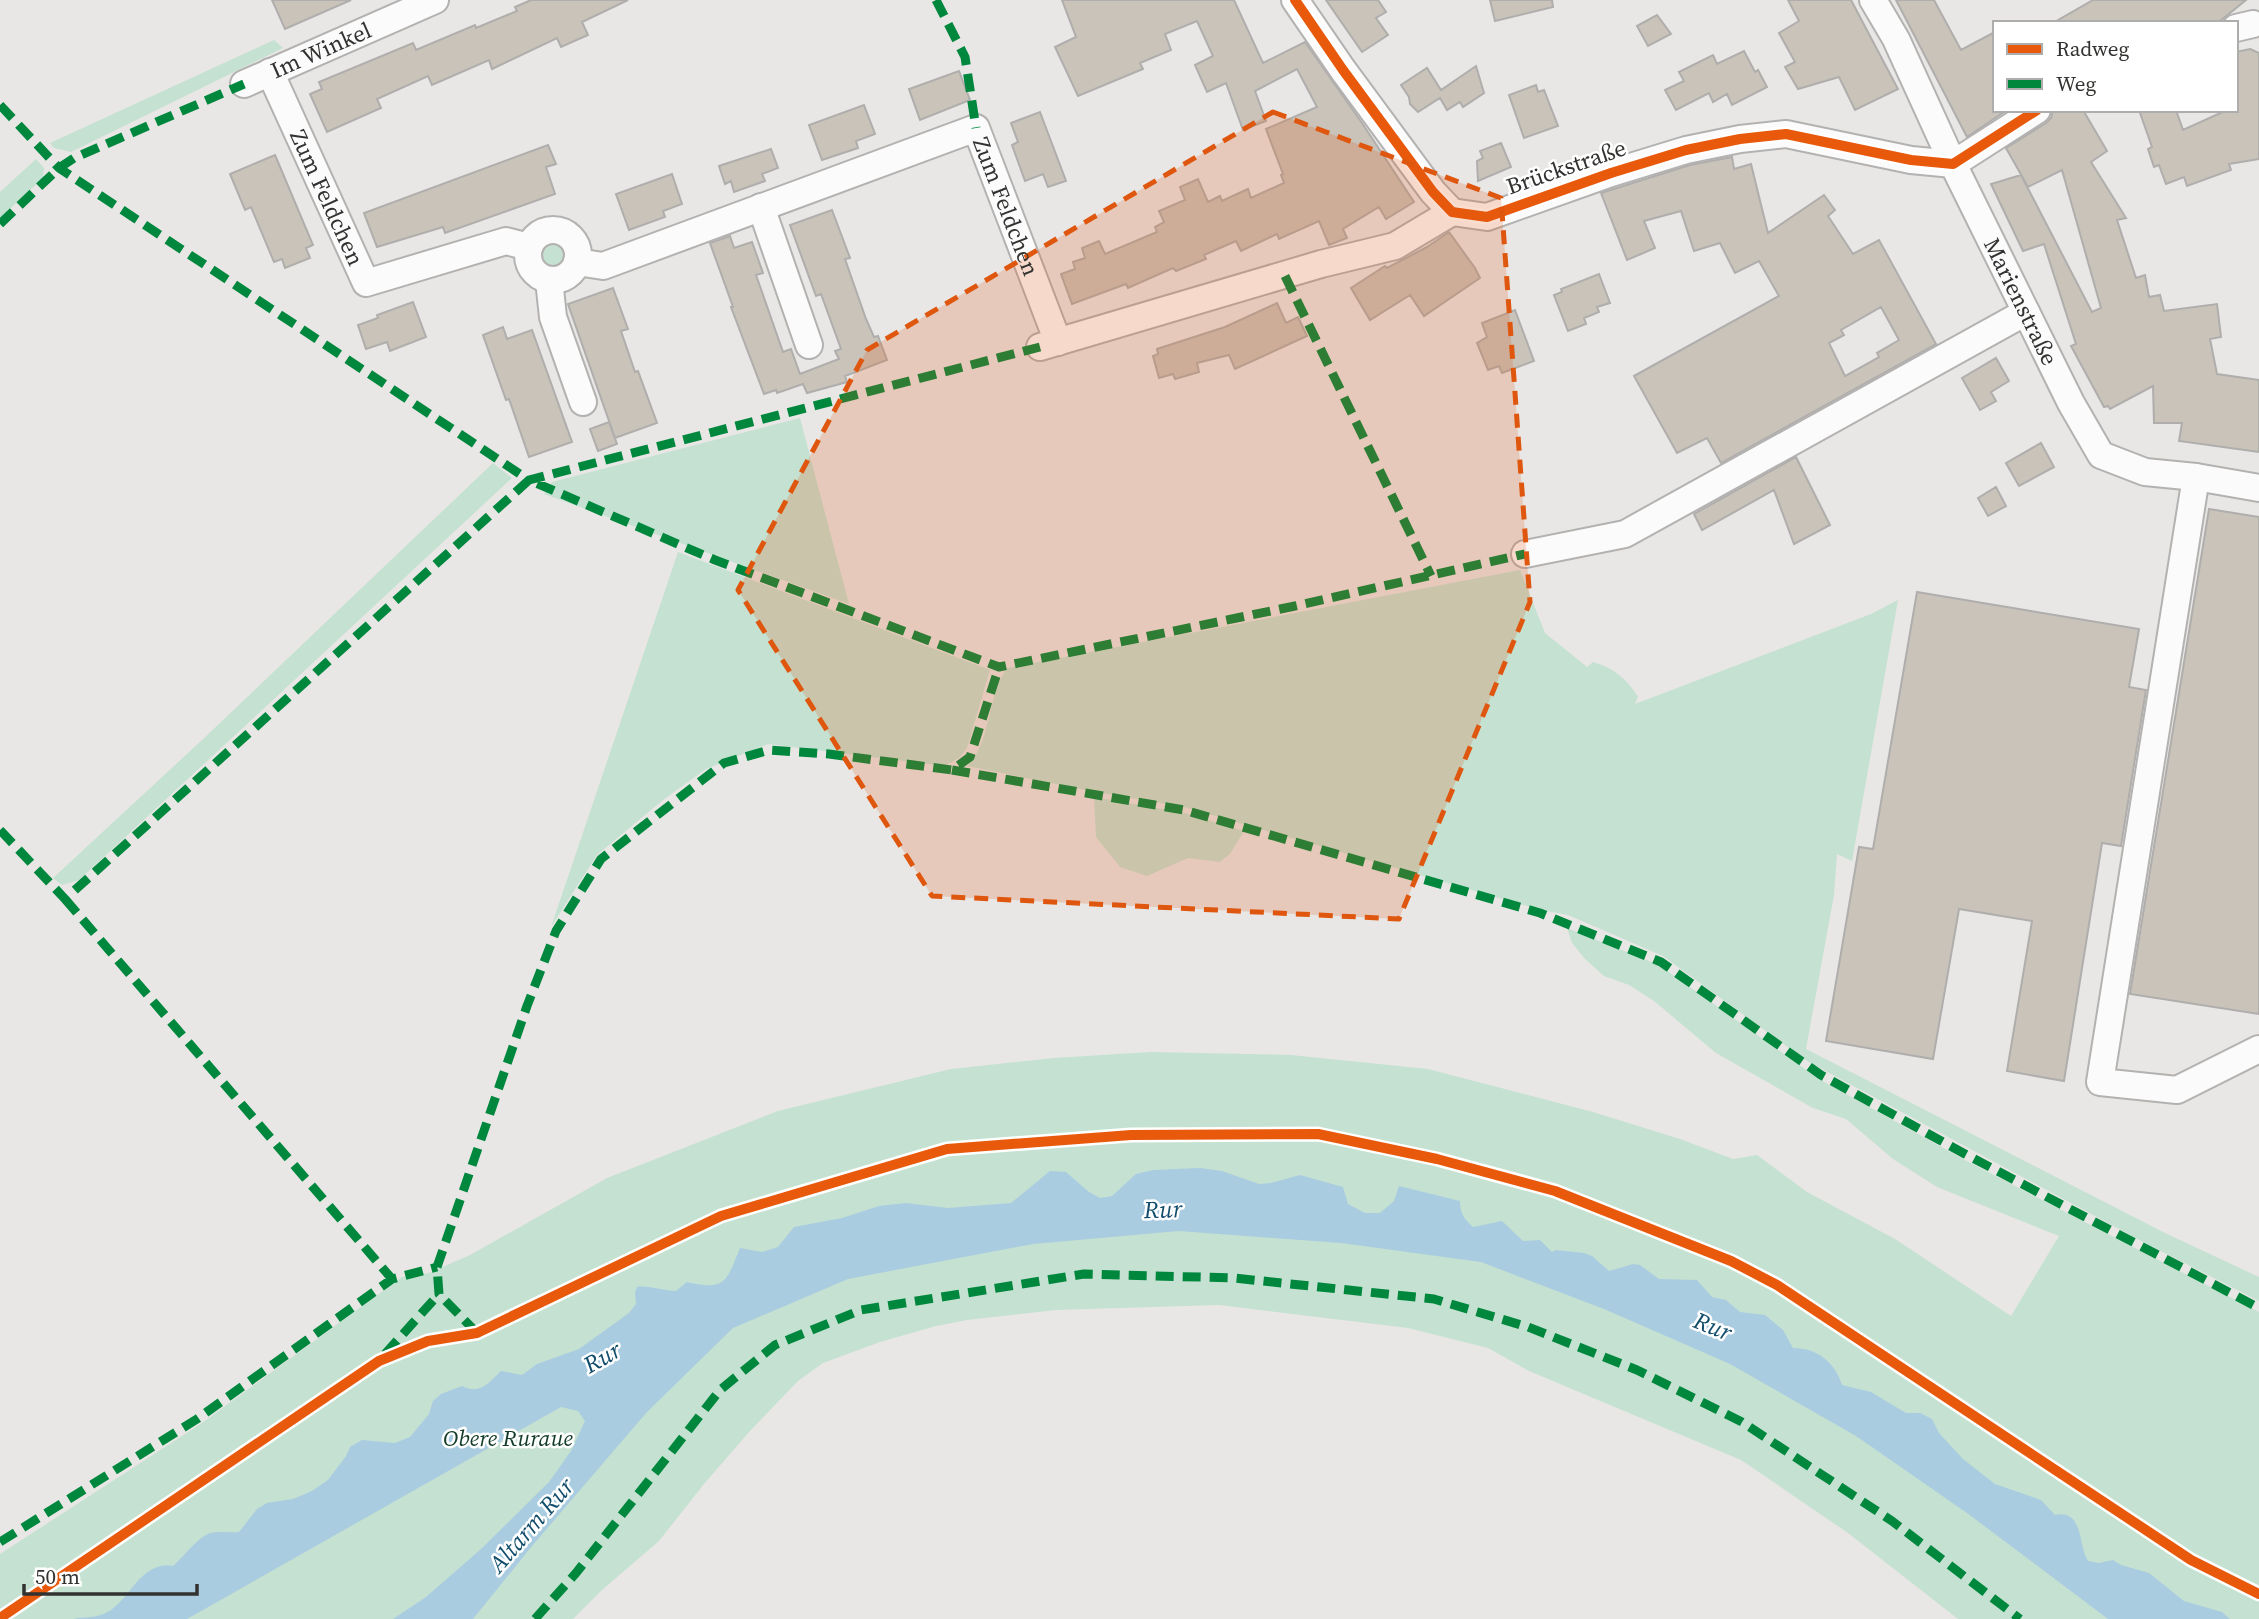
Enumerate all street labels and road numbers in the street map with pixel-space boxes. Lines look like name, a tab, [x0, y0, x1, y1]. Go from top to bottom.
street label: Im Winkel	[266, 14, 376, 86]
street label: Zum Feldchen	[282, 124, 372, 271]
street label: Zum Feldchen	[965, 132, 1047, 280]
street label: Brückstraße	[1502, 132, 1630, 202]
street label: Marienstraße	[1976, 232, 2066, 371]

